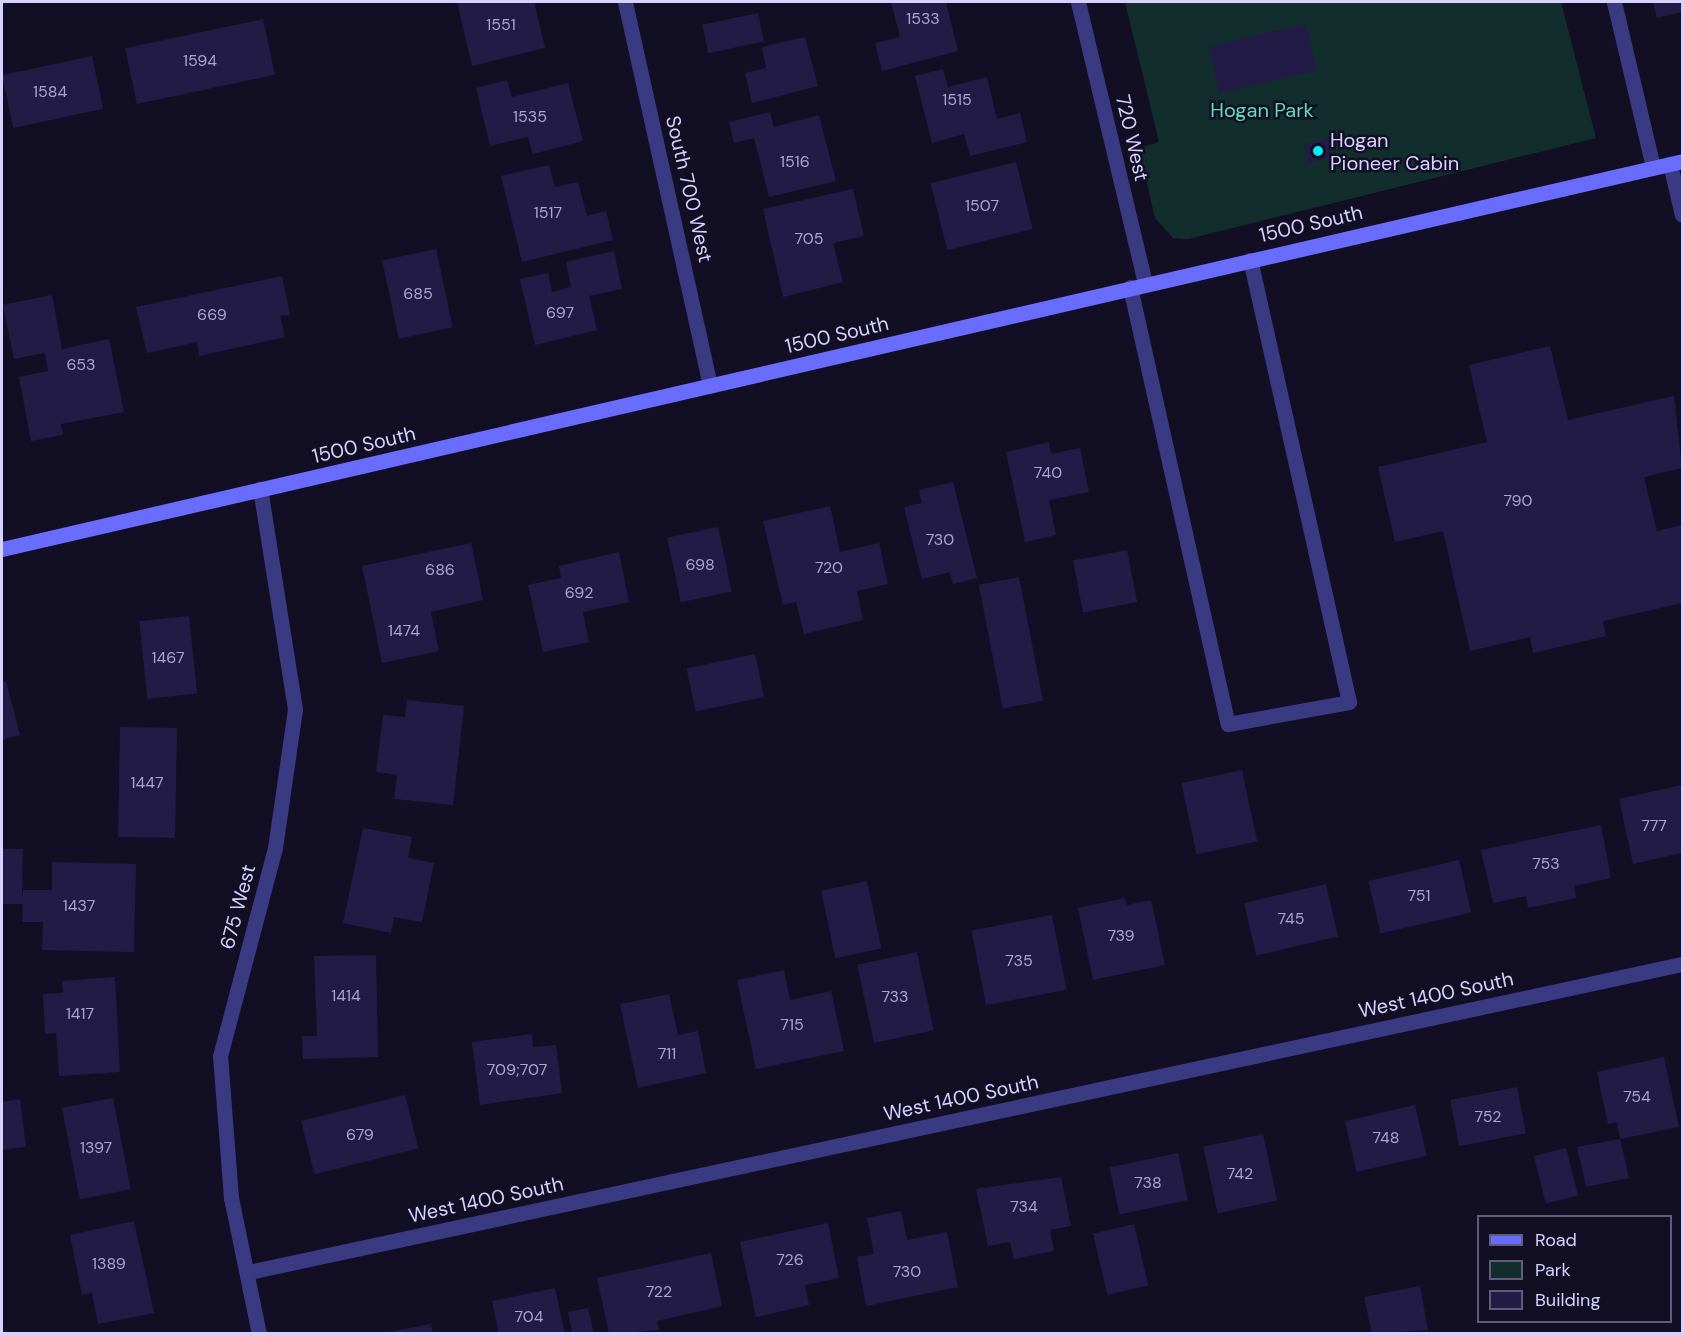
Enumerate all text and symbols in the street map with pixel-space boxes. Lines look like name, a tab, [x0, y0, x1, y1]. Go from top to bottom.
house number: 1533	[906, 9, 940, 29]
house number: 1551	[486, 15, 516, 35]
house number: 1594	[183, 51, 217, 71]
house number: 1584	[33, 82, 67, 102]
house number: 1515	[942, 90, 972, 110]
street label: 720 West	[1110, 93, 1154, 183]
park label: Hogan Park	[1210, 98, 1314, 122]
house number: 1535	[513, 107, 547, 127]
street label: South 700 West	[660, 113, 718, 265]
place label: Hogan Pioneer Cabin	[1330, 128, 1459, 175]
marker: Hogan Pioneer Cabin	[1311, 144, 1325, 158]
house number: 1516	[780, 152, 810, 172]
house number: 1507	[965, 196, 999, 216]
street label: 1500 South	[1257, 200, 1365, 248]
house number: 1517	[534, 203, 562, 223]
house number: 705	[794, 229, 824, 249]
house number: 685	[403, 284, 433, 304]
house number: 697	[546, 303, 574, 323]
house number: 669	[197, 305, 227, 325]
street label: 1500 South	[783, 311, 891, 359]
house number: 653	[67, 355, 95, 375]
street label: 1500 South	[310, 421, 418, 469]
house number: 740	[1034, 463, 1062, 483]
house number: 790	[1503, 491, 1533, 511]
house number: 730	[926, 530, 954, 550]
house number: 698	[685, 555, 715, 575]
house number: 720	[815, 558, 843, 578]
house number: 686	[425, 560, 455, 580]
house number: 692	[565, 583, 593, 603]
house number: 1474	[388, 621, 420, 641]
house number: 1467	[152, 648, 184, 668]
house number: 1447	[131, 773, 163, 793]
house number: 777	[1641, 816, 1667, 836]
house number: 753	[1532, 854, 1560, 874]
street label: 675 West	[215, 862, 261, 952]
house number: 751	[1408, 886, 1430, 906]
house number: 1437	[63, 896, 95, 916]
house number: 745	[1277, 909, 1305, 929]
house number: 739	[1107, 926, 1135, 946]
house number: 735	[1005, 951, 1033, 971]
street label: West 1400 South	[1356, 967, 1516, 1023]
house number: 1414	[331, 986, 361, 1006]
house number: 733	[881, 987, 909, 1007]
house number: 1417	[66, 1004, 94, 1024]
house number: 715	[780, 1015, 804, 1035]
house number: 711	[658, 1044, 676, 1064]
house number: 709;707	[487, 1060, 547, 1080]
street label: West 1400 South	[881, 1070, 1041, 1126]
house number: 754	[1623, 1087, 1651, 1107]
house number: 752	[1475, 1107, 1501, 1127]
house number: 679	[346, 1125, 374, 1145]
house number: 748	[1372, 1128, 1400, 1148]
house number: 1397	[80, 1138, 112, 1158]
house number: 742	[1227, 1164, 1253, 1184]
street label: West 1400 South	[406, 1172, 566, 1228]
house number: 738	[1134, 1173, 1162, 1193]
house number: 734	[1010, 1197, 1038, 1217]
legend	[1477, 1215, 1672, 1323]
text: Road	[1535, 1228, 1577, 1252]
house number: 726	[776, 1250, 804, 1270]
house number: 1389	[92, 1254, 126, 1274]
text: Park	[1535, 1258, 1571, 1282]
house number: 730	[893, 1262, 921, 1282]
house number: 722	[646, 1282, 672, 1302]
text: Building	[1535, 1288, 1600, 1312]
house number: 704	[515, 1307, 543, 1327]

